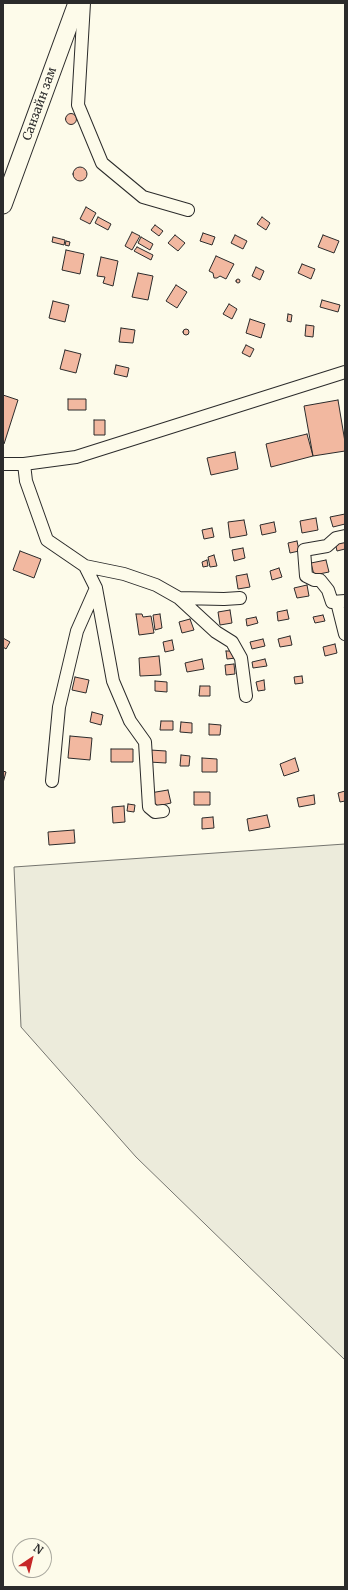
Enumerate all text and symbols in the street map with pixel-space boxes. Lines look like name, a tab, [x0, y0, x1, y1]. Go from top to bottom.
street label: Санзайн зам	[20, 65, 60, 143]
north arrow	[12, 1538, 52, 1578]
text: N	[31, 1541, 46, 1557]

